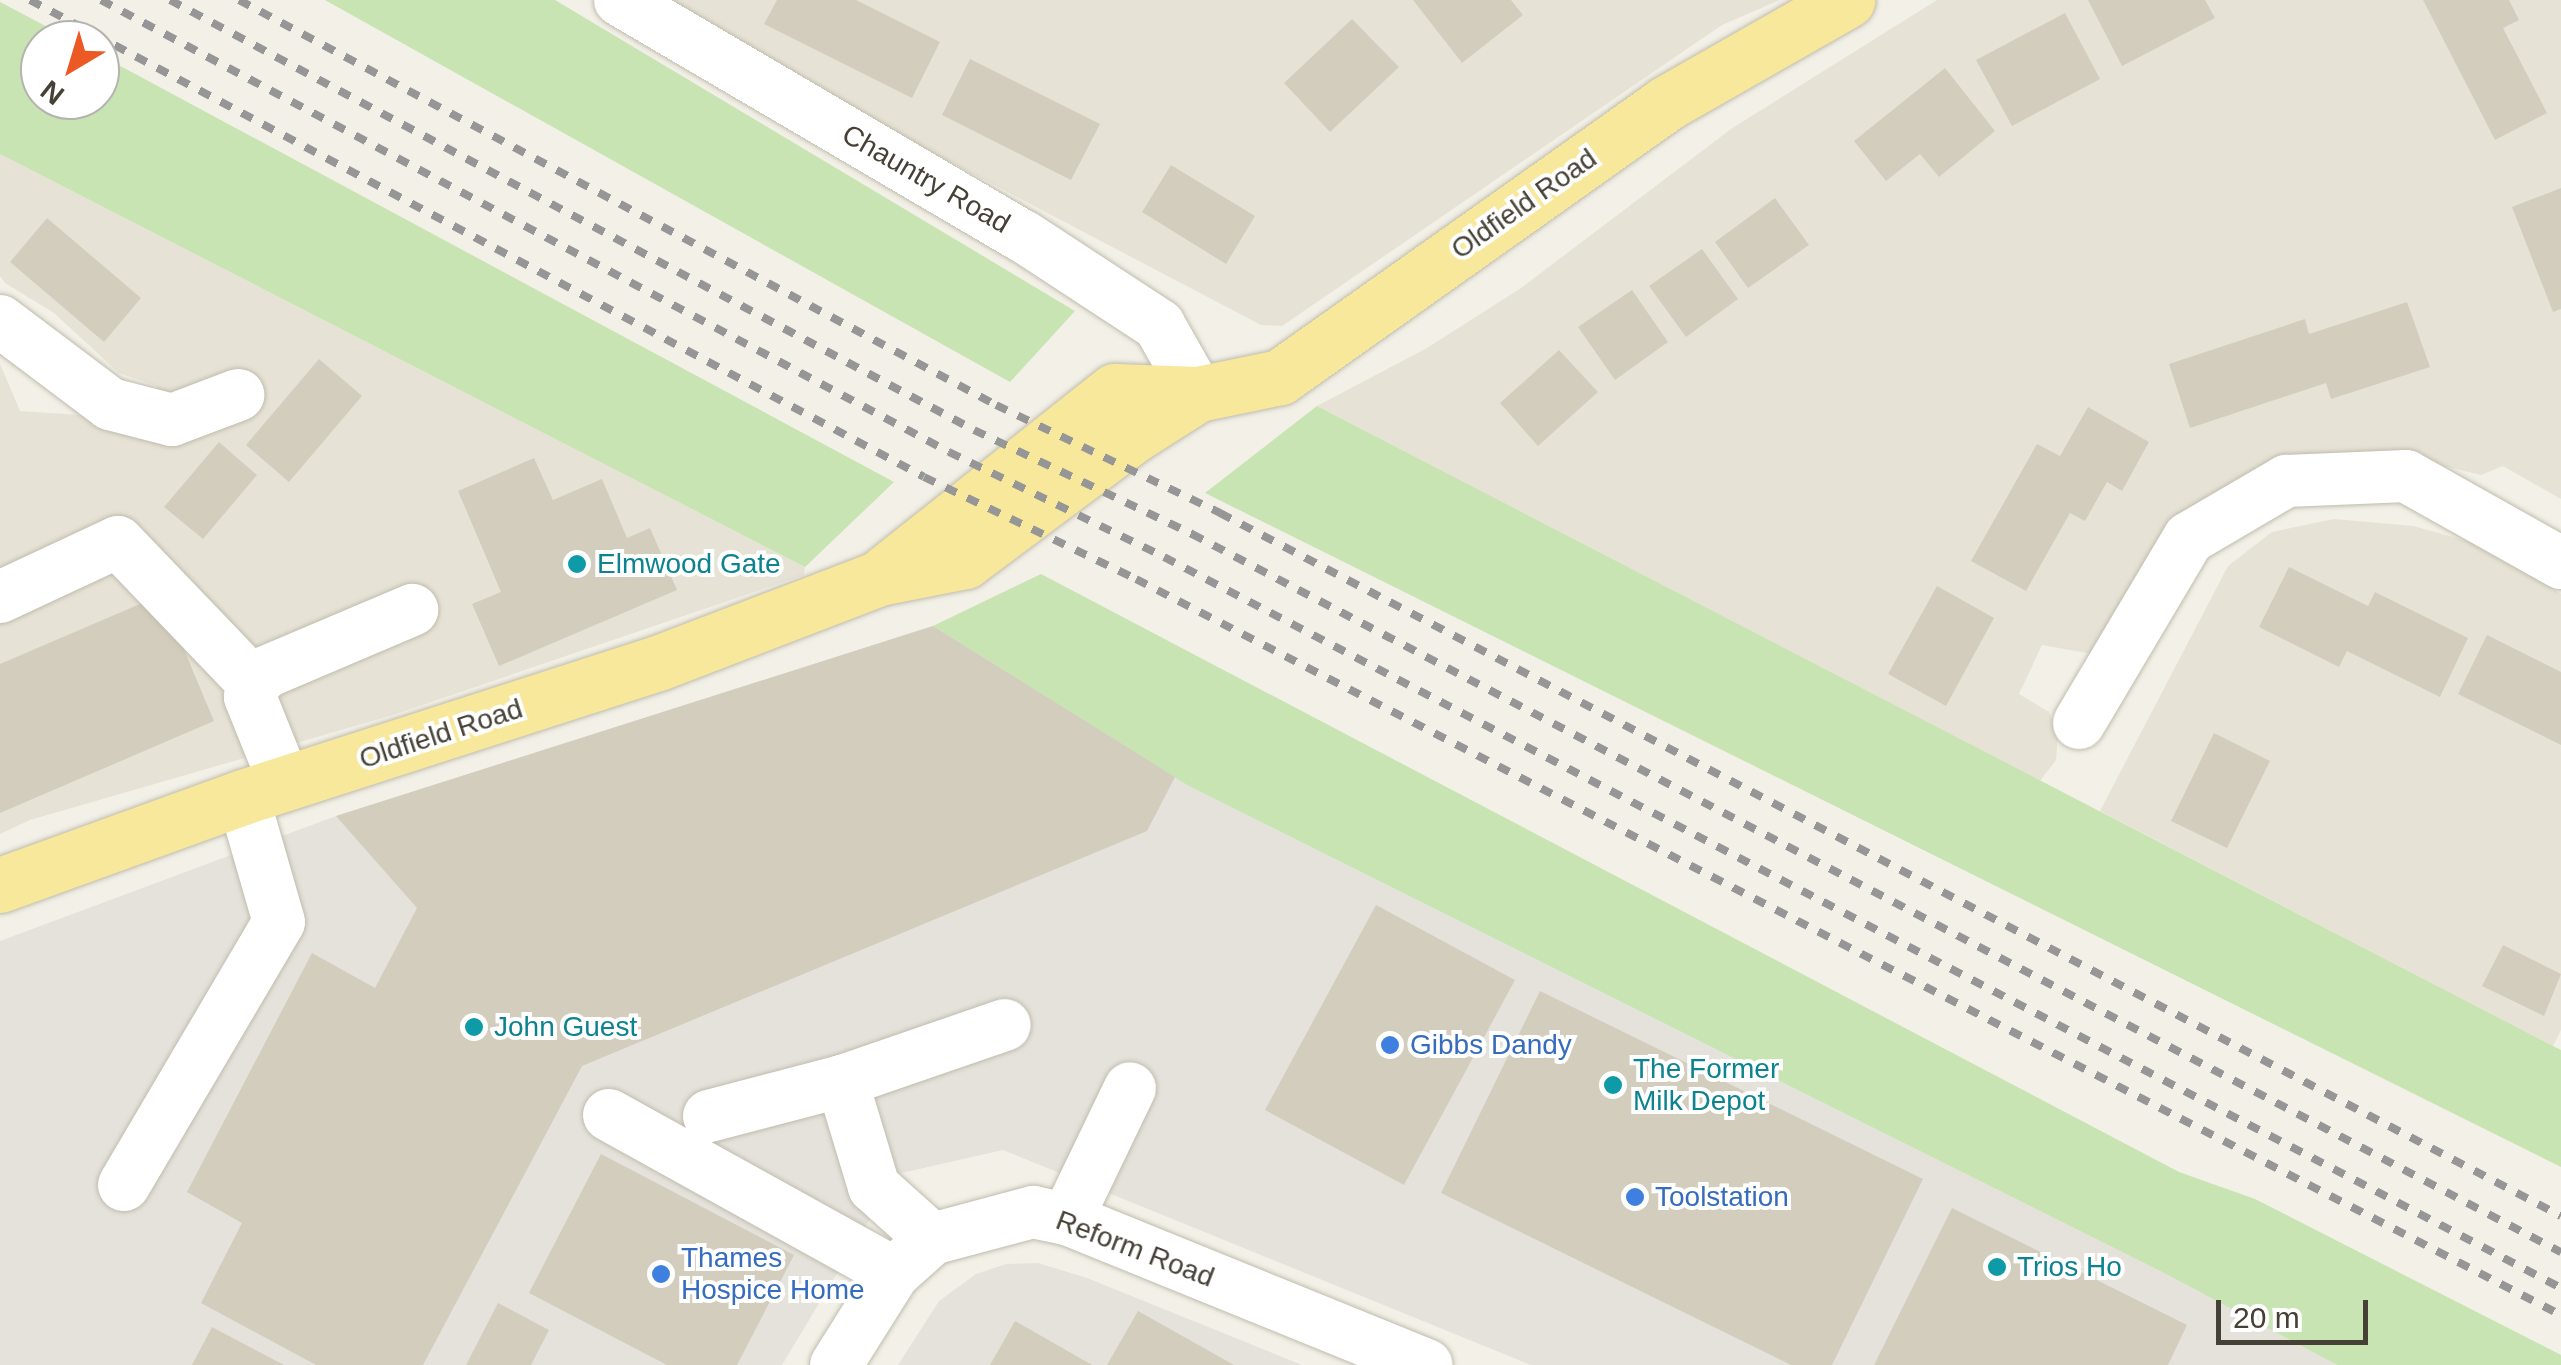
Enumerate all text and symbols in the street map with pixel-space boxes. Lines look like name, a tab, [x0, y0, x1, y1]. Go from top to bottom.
north arrow	[20, 20, 120, 120]
text: N	[35, 74, 70, 111]
street label: Chauntry Road	[836, 117, 1016, 241]
street label: Oldfield Road	[1445, 142, 1603, 266]
place label: Elmwood Gate	[597, 547, 781, 581]
marker: Elmwood Gate	[566, 553, 588, 575]
street label: Oldfield Road	[355, 692, 527, 776]
place label: John Guest	[494, 1010, 637, 1044]
marker: John Guest	[463, 1016, 485, 1038]
place label: Gibbs Dandy	[1410, 1028, 1572, 1062]
marker: Gibbs Dandy	[1379, 1034, 1401, 1056]
place label: The Former Milk Depot	[1633, 1052, 1779, 1118]
marker: The Former Milk Depot	[1602, 1074, 1624, 1096]
place label: Toolstation	[1655, 1180, 1789, 1214]
marker: Toolstation	[1624, 1186, 1646, 1208]
street label: Reform Road	[1051, 1203, 1219, 1295]
place label: Thames Hospice Home	[681, 1241, 865, 1307]
place label: Trios Ho	[2017, 1250, 2122, 1284]
marker: Trios Ho	[1986, 1256, 2008, 1278]
marker: Thames Hospice Home	[650, 1263, 672, 1285]
scale bar	[2221, 1280, 2374, 1342]
text: 20 m	[2233, 1301, 2300, 1334]

